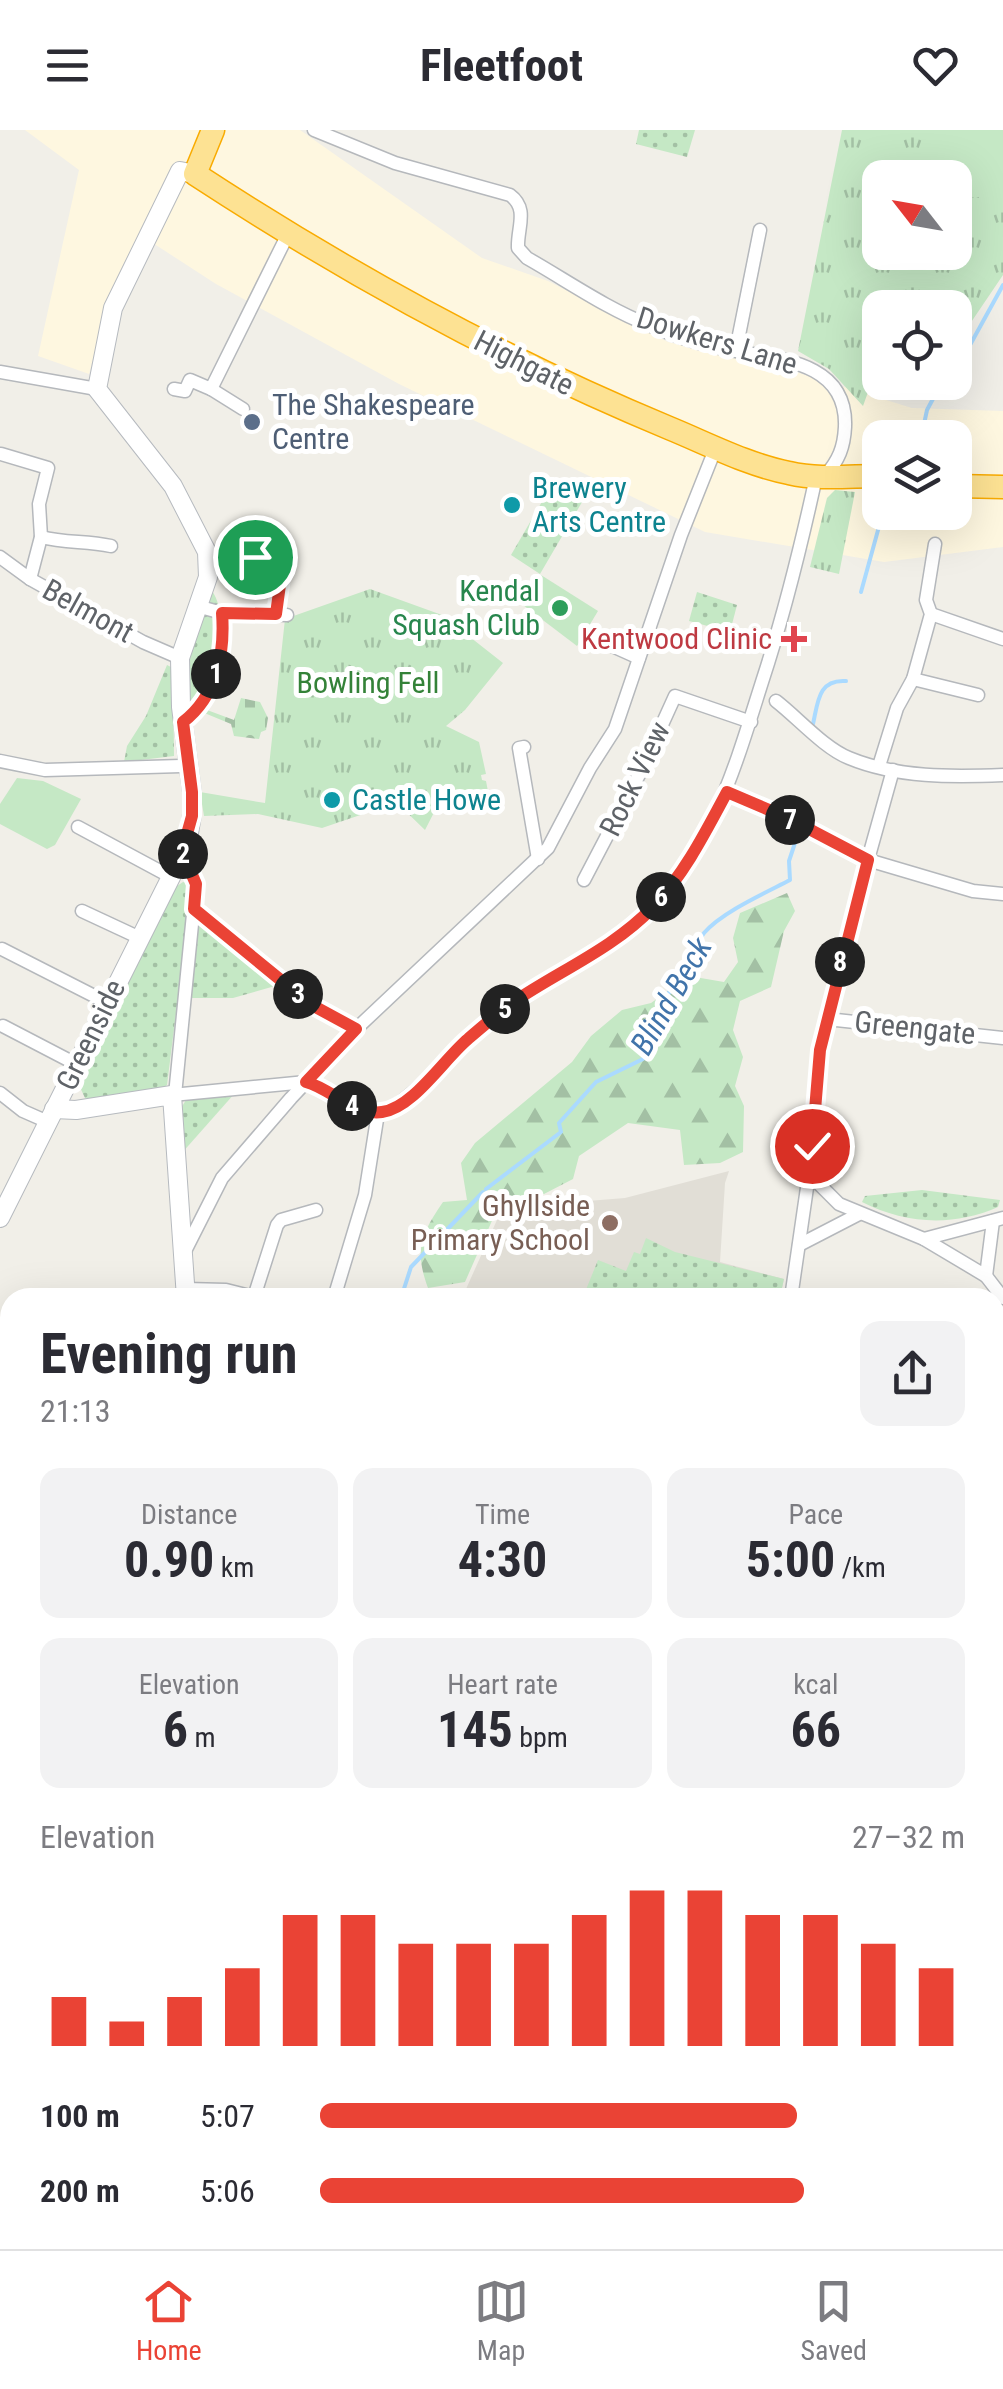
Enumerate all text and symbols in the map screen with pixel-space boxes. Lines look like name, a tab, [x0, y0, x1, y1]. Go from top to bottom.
icon: menu	[40, 38, 95, 93]
icon: heart	[908, 38, 963, 93]
text: Fleetfoot	[420, 39, 583, 92]
north arrow	[862, 160, 972, 270]
map controls	[862, 160, 972, 530]
button: locate	[862, 290, 972, 400]
street label: Dowkers Lane	[633, 300, 802, 382]
street label: Highgate	[469, 323, 580, 402]
place label: The Shakespeare Centre	[272, 387, 475, 456]
marker: The Shakespeare Centre	[241, 411, 263, 433]
button: layers	[862, 420, 972, 530]
place label: Brewery Arts Centre	[532, 470, 666, 539]
marker: Brewery Arts Centre	[501, 494, 523, 516]
pin	[213, 515, 298, 600]
icon: arrive	[228, 530, 283, 585]
street label: Belmont	[37, 571, 140, 650]
place label: Kendal Squash Club	[392, 573, 540, 642]
marker: Kendal Squash Club	[549, 597, 571, 619]
place label: Kentwood Clinic	[581, 621, 772, 656]
marker: Kentwood Clinic	[781, 626, 807, 652]
pin: 1	[191, 649, 241, 699]
text: 1	[209, 657, 223, 690]
park label: Bowling Fell	[297, 665, 439, 700]
street label: Rock View	[592, 716, 677, 842]
place label: Castle Howe	[352, 782, 501, 817]
marker: Castle Howe	[321, 789, 343, 811]
pin: 7	[765, 795, 815, 845]
text: 7	[783, 803, 797, 836]
pin: 2	[158, 829, 208, 879]
text: 2	[176, 837, 190, 870]
pin: 6	[636, 872, 686, 922]
text: 6	[654, 880, 668, 913]
water label: Blind Beck	[622, 930, 720, 1061]
pin: 8	[815, 937, 865, 987]
text: 8	[833, 945, 847, 978]
pin: 3	[273, 969, 323, 1019]
street label: Greenside	[49, 974, 132, 1096]
text: 3	[291, 977, 305, 1010]
pin: 5	[480, 984, 530, 1034]
text: 5	[498, 992, 512, 1025]
street label: Greengate	[853, 1004, 977, 1051]
pin: 4	[327, 1081, 377, 1131]
text: 4	[345, 1089, 359, 1122]
pin	[770, 1104, 855, 1189]
icon: check	[785, 1119, 840, 1174]
place label: Ghyllside Primary School	[411, 1188, 590, 1257]
marker: Ghyllside Primary School	[599, 1212, 621, 1234]
button: share	[860, 1321, 965, 1426]
text: Evening run	[40, 1322, 298, 1386]
text: 21:13	[40, 1392, 111, 1430]
text: Distance	[141, 1498, 237, 1531]
text: Time	[475, 1498, 530, 1531]
text: Pace	[788, 1498, 843, 1531]
text: 0.90	[124, 1531, 214, 1589]
text: 4:30	[458, 1531, 547, 1589]
text: 5:00	[746, 1531, 835, 1589]
text: km	[214, 1551, 254, 1584]
text: /km	[835, 1551, 886, 1584]
text: Elevation	[139, 1668, 240, 1701]
text: Heart rate	[447, 1668, 558, 1701]
text: kcal	[793, 1668, 838, 1701]
text: 6	[163, 1701, 188, 1759]
text: 145	[437, 1701, 513, 1759]
text: 66	[791, 1701, 841, 1759]
text: m	[188, 1721, 216, 1754]
text: bpm	[513, 1721, 568, 1754]
text: Elevation	[40, 1818, 155, 1856]
text: 27–32 m	[852, 1818, 965, 1856]
text: 100 m	[40, 2097, 120, 2135]
text: 5:07	[200, 2097, 255, 2135]
text: 200 m	[40, 2172, 120, 2210]
text: 5:06	[200, 2172, 255, 2210]
tab: Home	[136, 2274, 202, 2367]
tab: Map	[474, 2274, 529, 2367]
tab: Saved	[800, 2274, 867, 2367]

